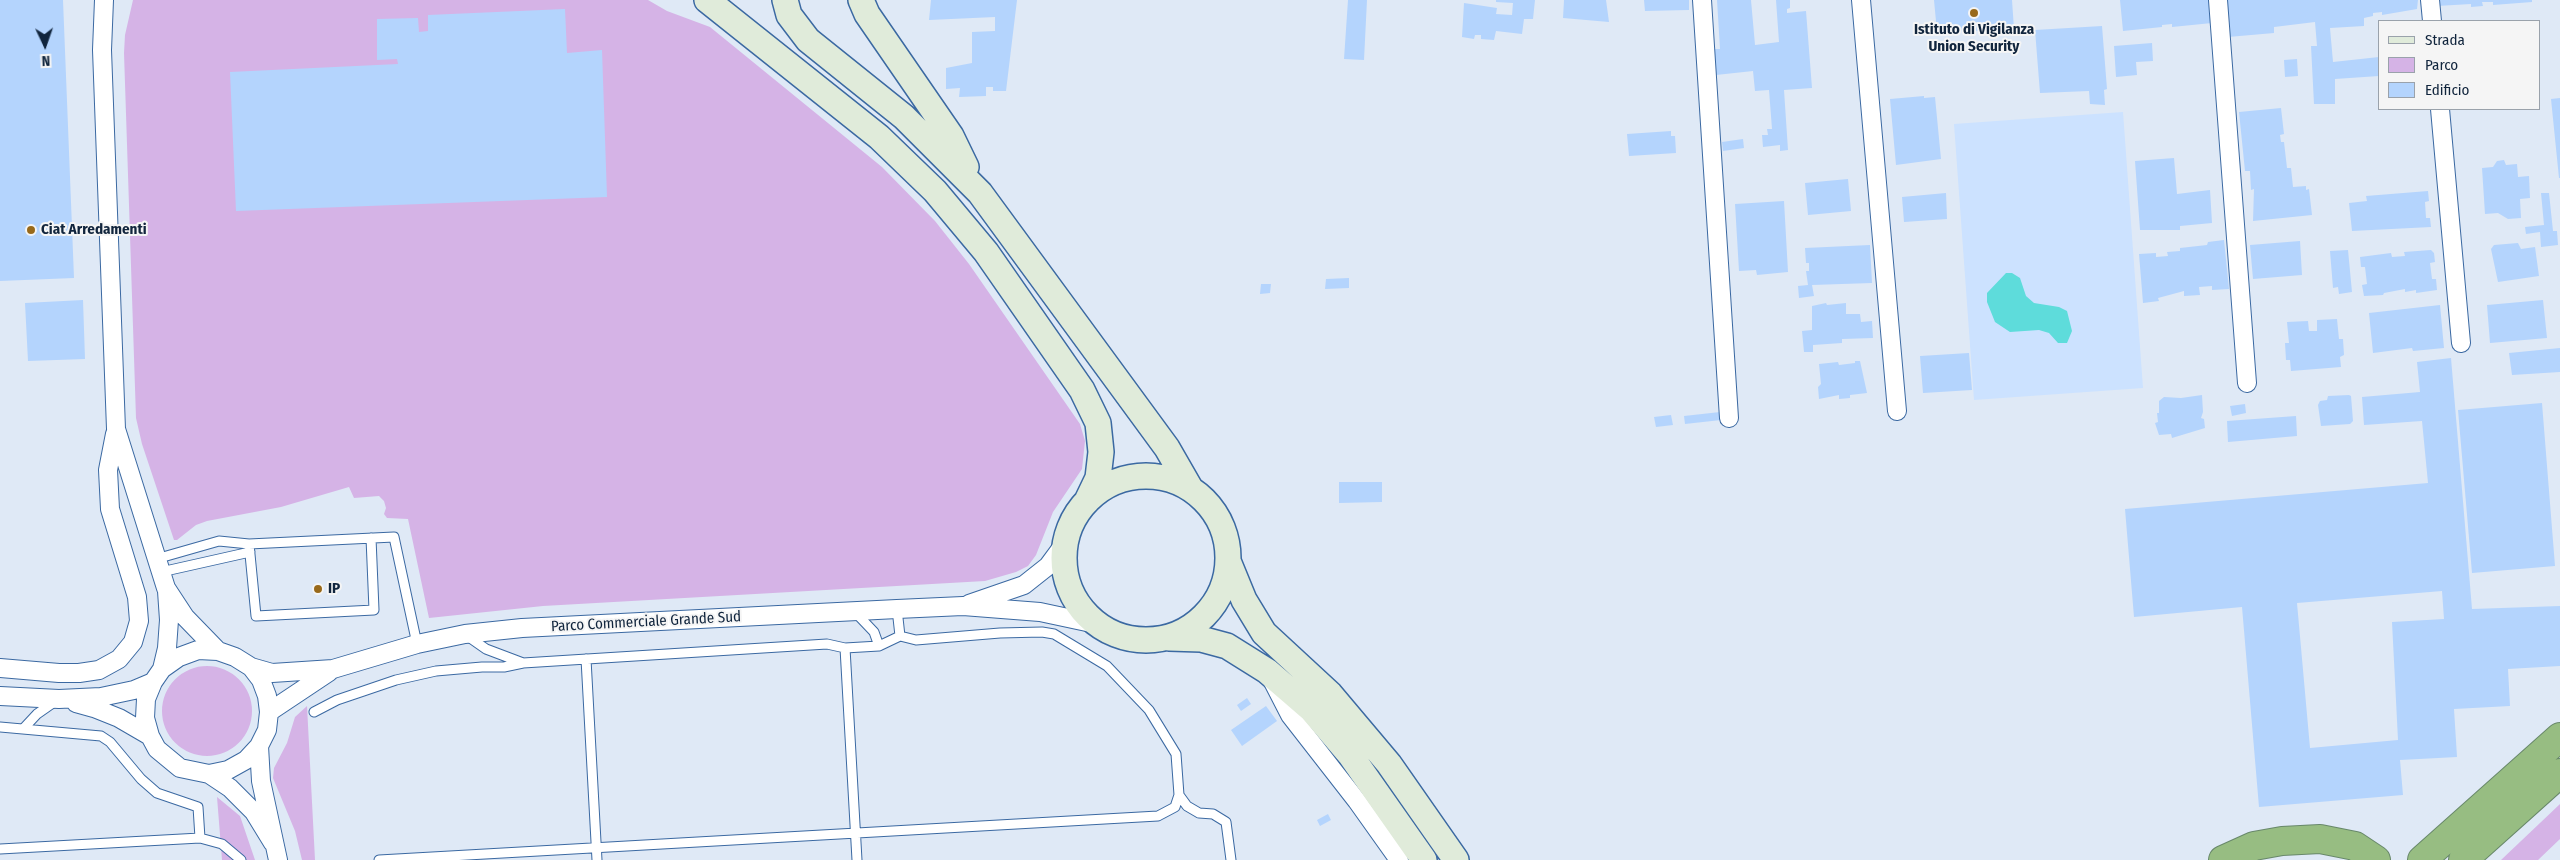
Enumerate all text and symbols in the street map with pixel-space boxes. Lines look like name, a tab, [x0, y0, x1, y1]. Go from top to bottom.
marker: Istituto di Vigilanza Union Security	[1968, 7, 1980, 19]
north arrow	[20, 20, 70, 70]
legend	[2378, 20, 2540, 110]
place label: Istituto di Vigilanza Union Security	[1914, 21, 2034, 56]
text: Strada	[2425, 31, 2465, 49]
text: N	[41, 52, 50, 69]
text: Parco	[2425, 56, 2458, 74]
text: Edificio	[2425, 81, 2470, 99]
place label: Ciat Arredamenti	[41, 221, 147, 239]
marker: Ciat Arredamenti	[25, 224, 37, 236]
place label: IP	[328, 580, 340, 598]
marker: IP	[312, 583, 324, 595]
street label: Parco Commerciale Grande Sud	[550, 608, 742, 636]

